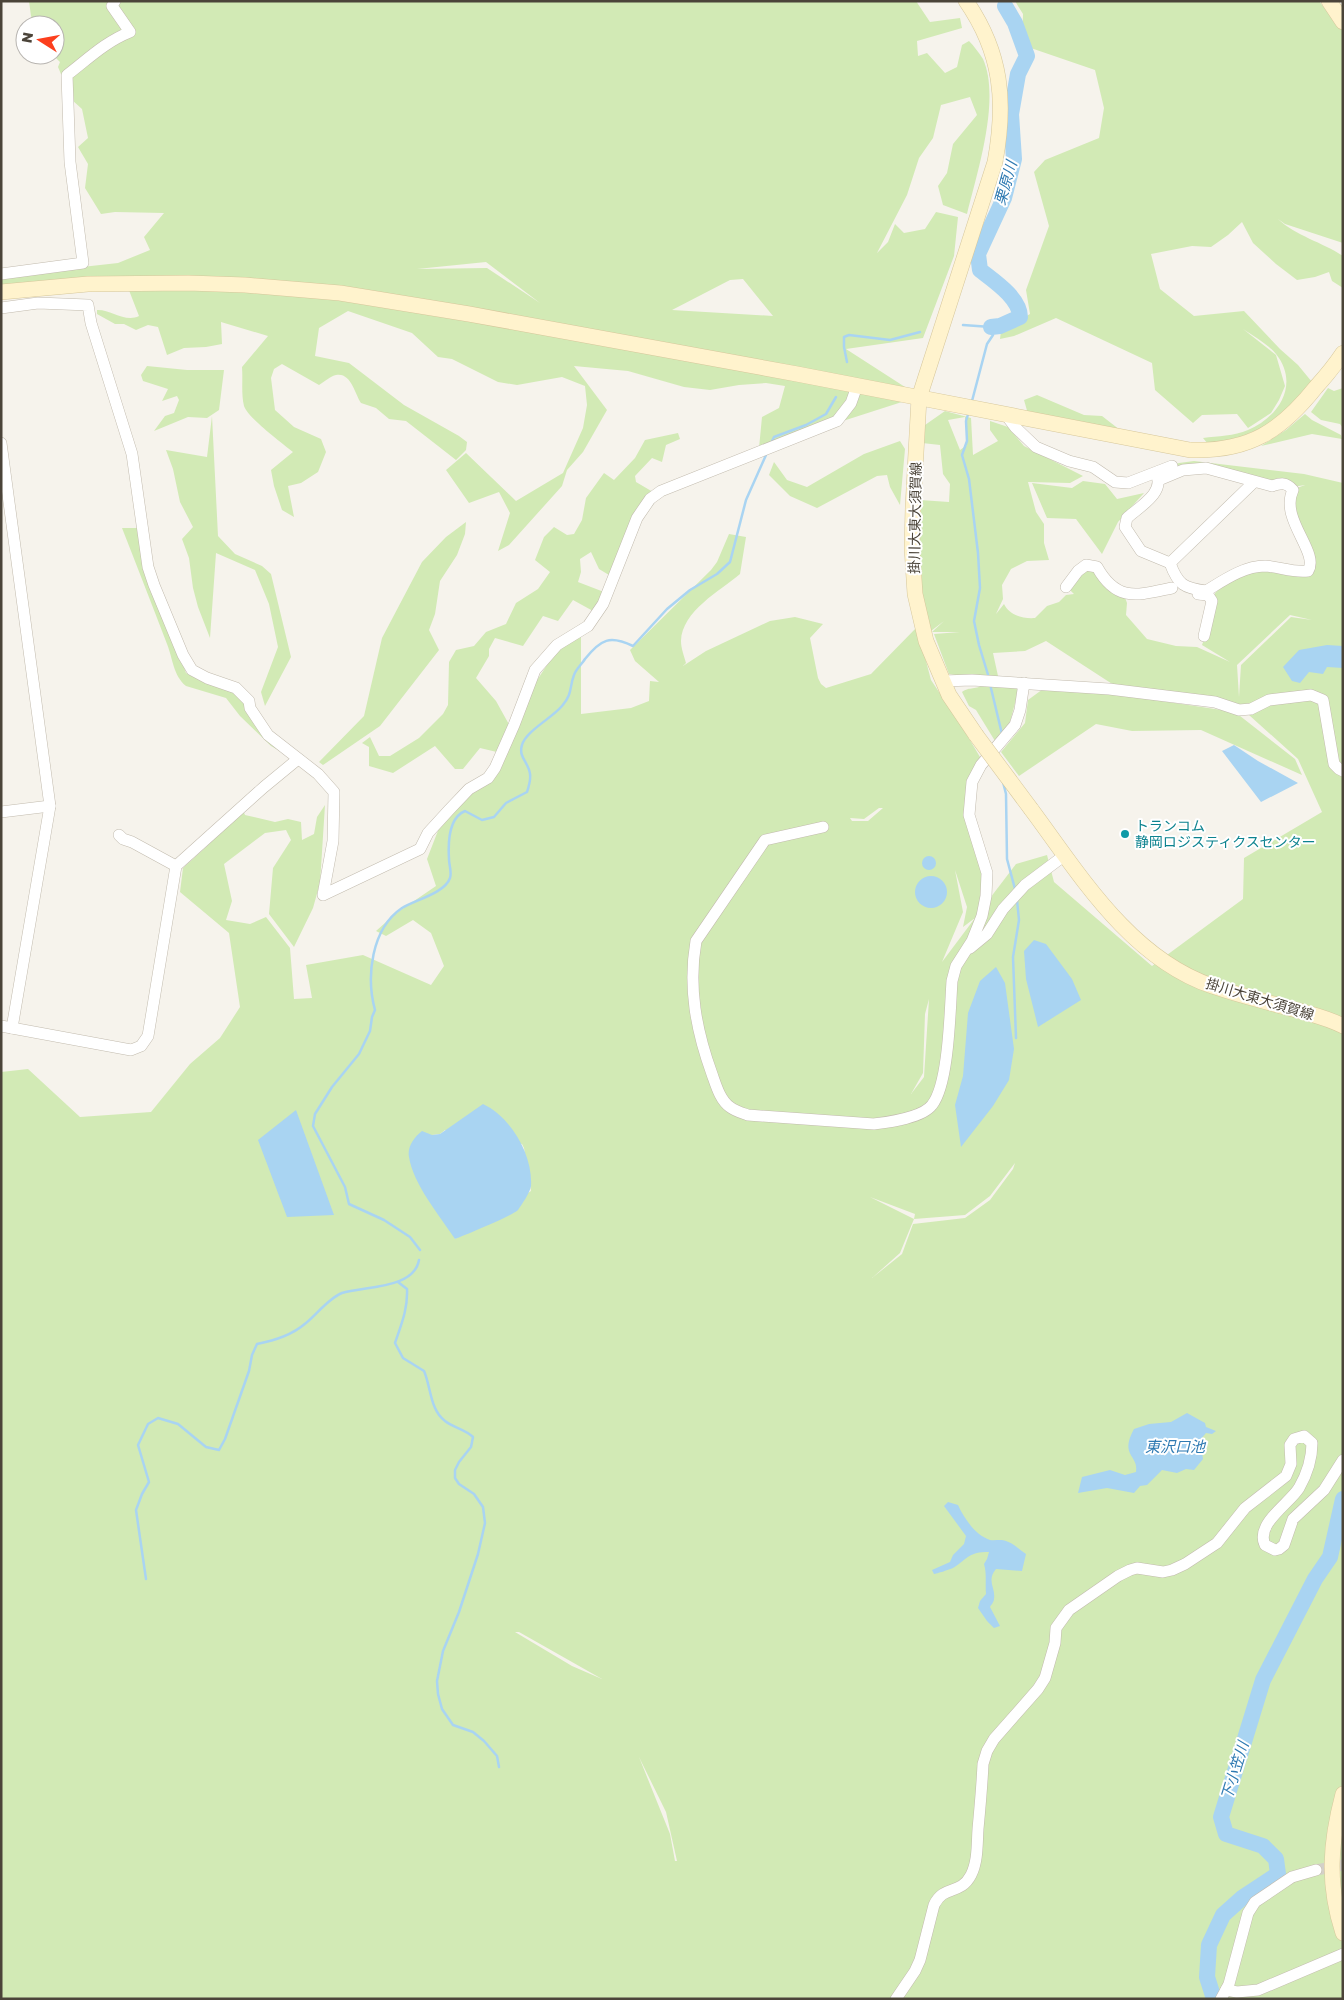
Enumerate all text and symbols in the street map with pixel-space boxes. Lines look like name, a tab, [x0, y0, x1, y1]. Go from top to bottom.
north arrow	[15, 15, 65, 65]
text: N	[17, 31, 36, 44]
water label: 栗原川	[990, 157, 1020, 207]
street label: 掛川大東大須賀線	[905, 462, 924, 574]
place label: トランコム 静岡ロジスティクスセンター	[1135, 817, 1316, 850]
marker: トランコム 静岡ロジスティクスセンター	[1119, 828, 1131, 840]
street label: 掛川大東大須賀線	[1204, 974, 1316, 1023]
water label: 東沢口池	[1145, 1437, 1207, 1455]
water label: 下小笠川	[1217, 1737, 1252, 1802]

